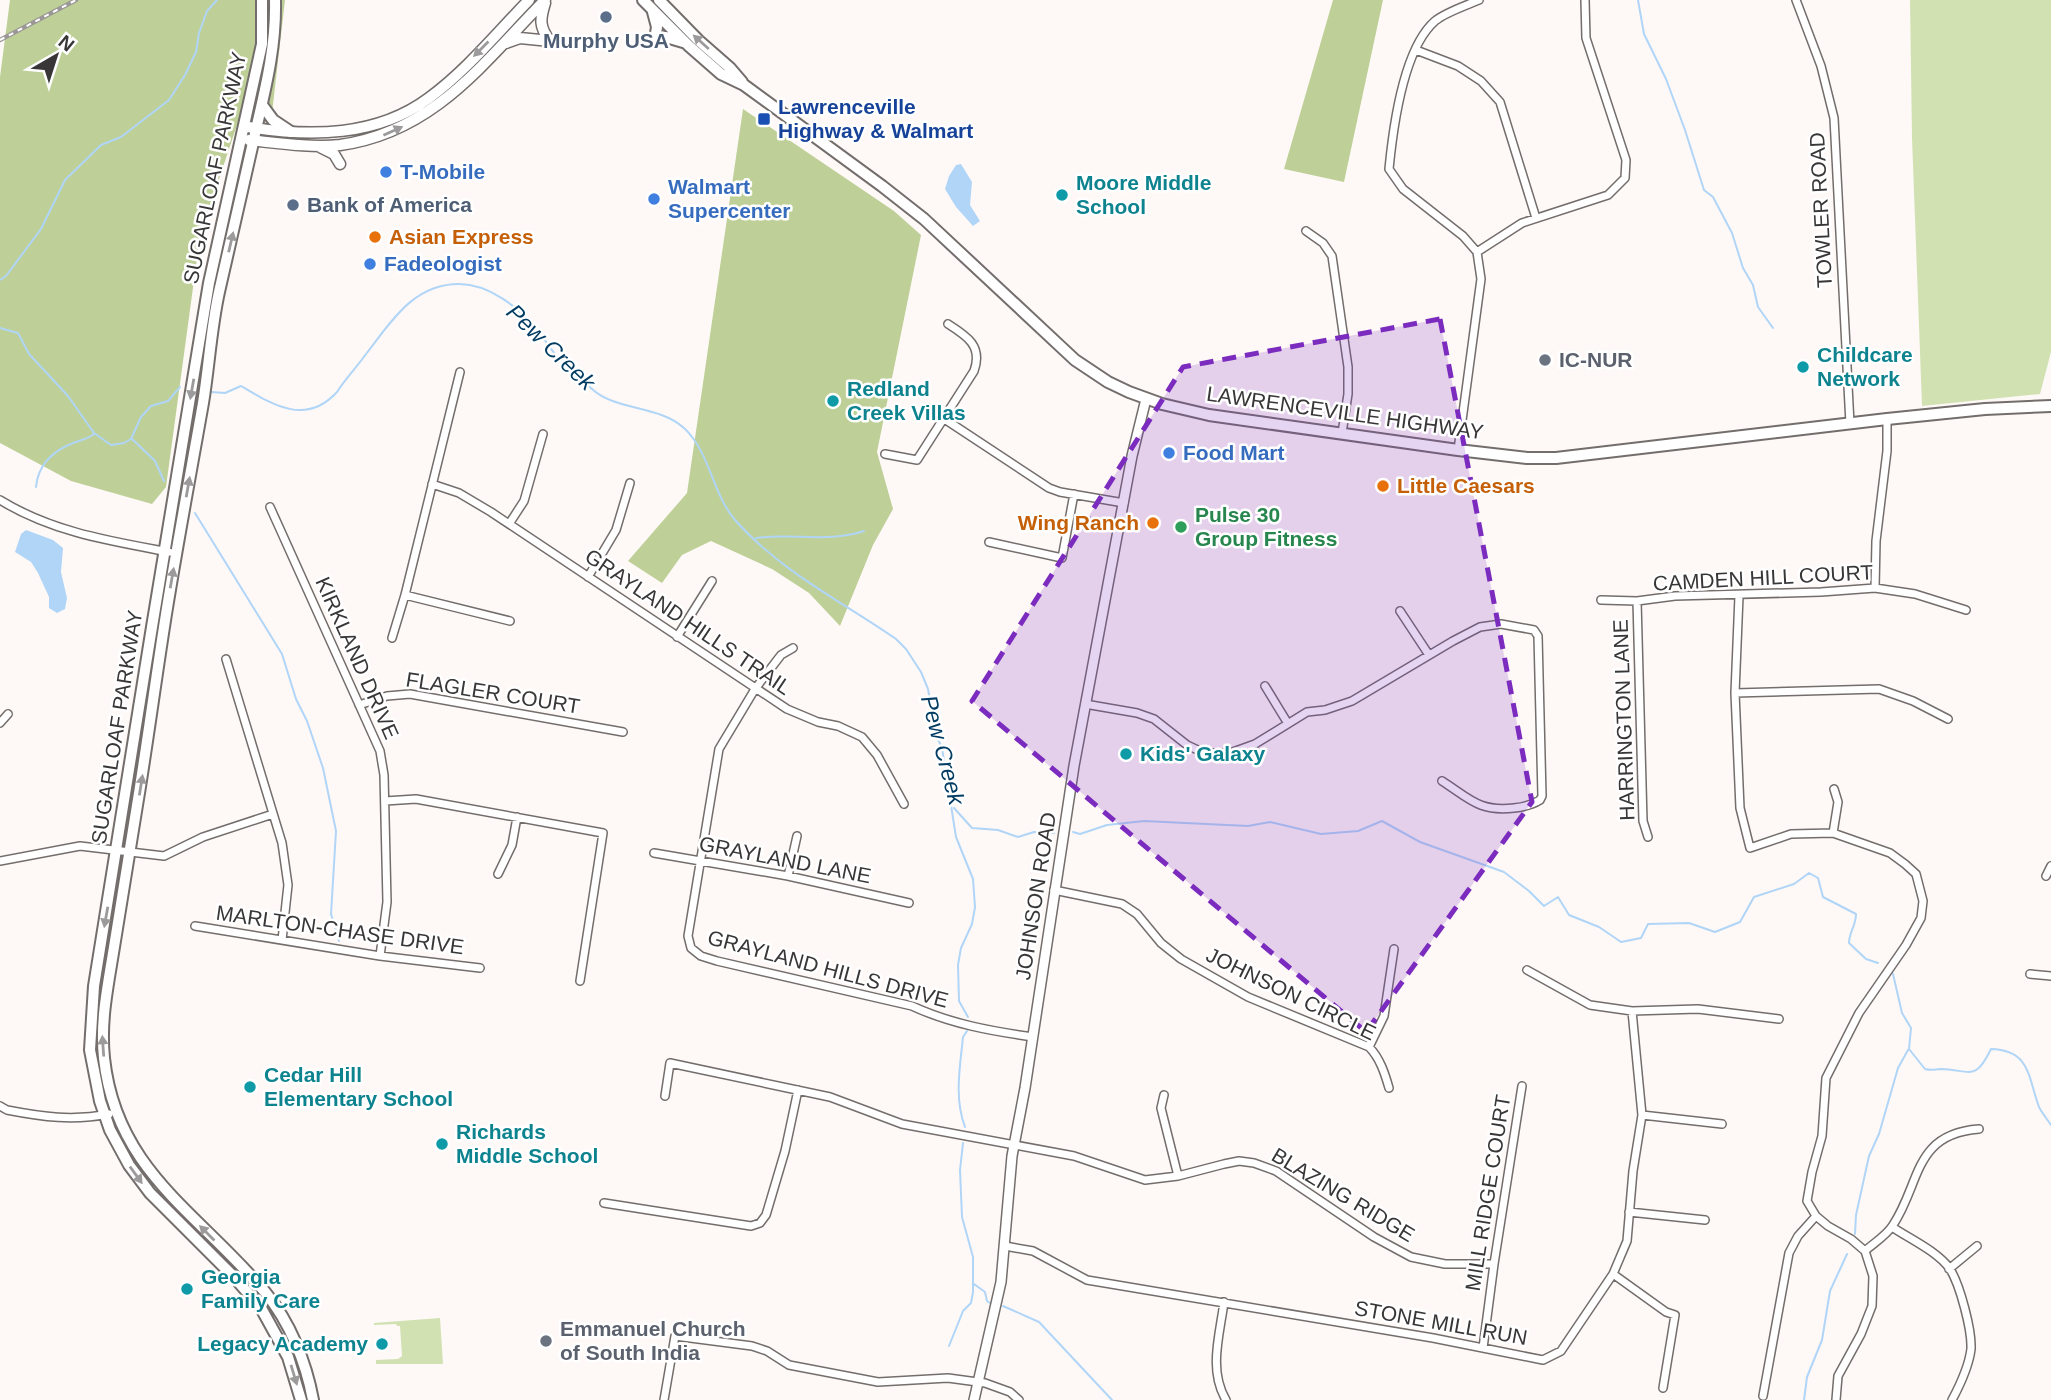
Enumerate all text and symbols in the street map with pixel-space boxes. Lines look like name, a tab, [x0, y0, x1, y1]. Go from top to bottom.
marker: Murphy USA	[598, 9, 614, 25]
north arrow	[21, 21, 91, 91]
place label: Murphy USA	[543, 29, 669, 52]
text: N	[54, 31, 78, 56]
one-way arrow	[693, 35, 710, 51]
one-way arrow	[473, 40, 490, 57]
street label: SUGARLOAF PARKWAY	[179, 50, 250, 286]
place label: Lawrenceville Highway & Walmart	[778, 95, 973, 142]
marker: Lawrenceville Highway & Walmart	[756, 111, 772, 127]
one-way arrow	[383, 125, 404, 136]
street label: TOWLER ROAD	[1805, 132, 1836, 289]
place label: T-Mobile	[400, 160, 485, 183]
marker: T-Mobile	[378, 164, 394, 180]
place label: Moore Middle School	[1076, 171, 1211, 218]
place label: Walmart Supercenter	[668, 175, 791, 222]
marker: Moore Middle School	[1054, 187, 1070, 203]
marker: Walmart Supercenter	[646, 191, 662, 207]
place label: Bank of America	[307, 193, 472, 216]
marker: Bank of America	[285, 197, 301, 213]
place label: Asian Express	[389, 225, 534, 248]
marker: Asian Express	[367, 229, 383, 245]
one-way arrow	[226, 231, 237, 253]
place label: Fadeologist	[384, 252, 502, 275]
marker: Fadeologist	[362, 256, 378, 272]
water label: Pew Creek	[502, 299, 602, 396]
place label: Childcare Network	[1817, 343, 1913, 390]
place label: IC-NUR	[1559, 348, 1633, 371]
marker: IC-NUR	[1537, 352, 1553, 368]
marker: Childcare Network	[1795, 359, 1811, 375]
place label: Redland Creek Villas	[847, 377, 966, 424]
one-way arrow	[186, 378, 197, 400]
street label: LAWRENCEVILLE HIGHWAY	[1205, 382, 1485, 443]
marker: Redland Creek Villas	[825, 393, 841, 409]
place label: Food Mart	[1183, 441, 1284, 464]
marker: Food Mart	[1161, 445, 1177, 461]
place label: Little Caesars	[1397, 474, 1535, 497]
one-way arrow	[183, 475, 194, 497]
marker: Little Caesars	[1375, 478, 1391, 494]
place label: Pulse 30 Group Fitness	[1195, 503, 1337, 550]
place label: Wing Ranch	[1018, 511, 1139, 534]
marker: Wing Ranch	[1145, 515, 1161, 531]
marker: Pulse 30 Group Fitness	[1173, 519, 1189, 535]
street label: GRAYLAND HILLS TRAIL	[581, 544, 795, 699]
street label: CAMDEN HILL COURT	[1652, 560, 1874, 595]
one-way arrow	[167, 567, 178, 589]
street label: KIRKLAND DRIVE	[311, 573, 404, 742]
street label: SUGARLOAF PARKWAY	[87, 608, 146, 846]
street label: HARRINGTON LANE	[1608, 619, 1639, 821]
street label: FLAGLER COURT	[404, 667, 582, 718]
water label: Pew Creek	[916, 692, 971, 809]
place label: Kids' Galaxy	[1140, 742, 1266, 765]
marker: Kids' Galaxy	[1118, 746, 1134, 762]
one-way arrow	[135, 774, 146, 796]
street label: JOHNSON ROAD	[1011, 811, 1060, 981]
street label: GRAYLAND LANE	[697, 832, 873, 887]
street label: MARLTON-CHASE DRIVE	[215, 901, 466, 958]
one-way arrow	[100, 906, 111, 928]
street label: GRAYLAND HILLS DRIVE	[705, 925, 951, 1012]
street label: JOHNSON CIRCLE	[1203, 943, 1380, 1045]
one-way arrow	[98, 1035, 109, 1057]
place label: Cedar Hill Elementary School	[264, 1063, 453, 1110]
marker: Cedar Hill Elementary School	[242, 1079, 258, 1095]
street label: MILL RIDGE COURT	[1461, 1093, 1514, 1293]
place label: Richards Middle School	[456, 1120, 598, 1167]
marker: Richards Middle School	[434, 1136, 450, 1152]
street label: BLAZING RIDGE	[1268, 1143, 1419, 1246]
one-way arrow	[129, 1166, 143, 1184]
one-way arrow	[199, 1225, 216, 1242]
place label: Georgia Family Care	[201, 1265, 320, 1312]
marker: Georgia Family Care	[179, 1281, 195, 1297]
street label: STONE MILL RUN	[1353, 1296, 1529, 1349]
place label: Emmanuel Church of South India	[560, 1317, 746, 1364]
place label: Legacy Academy	[197, 1332, 368, 1355]
marker: Emmanuel Church of South India	[538, 1333, 554, 1349]
marker: Legacy Academy	[374, 1336, 390, 1352]
one-way arrow	[290, 1365, 300, 1386]

